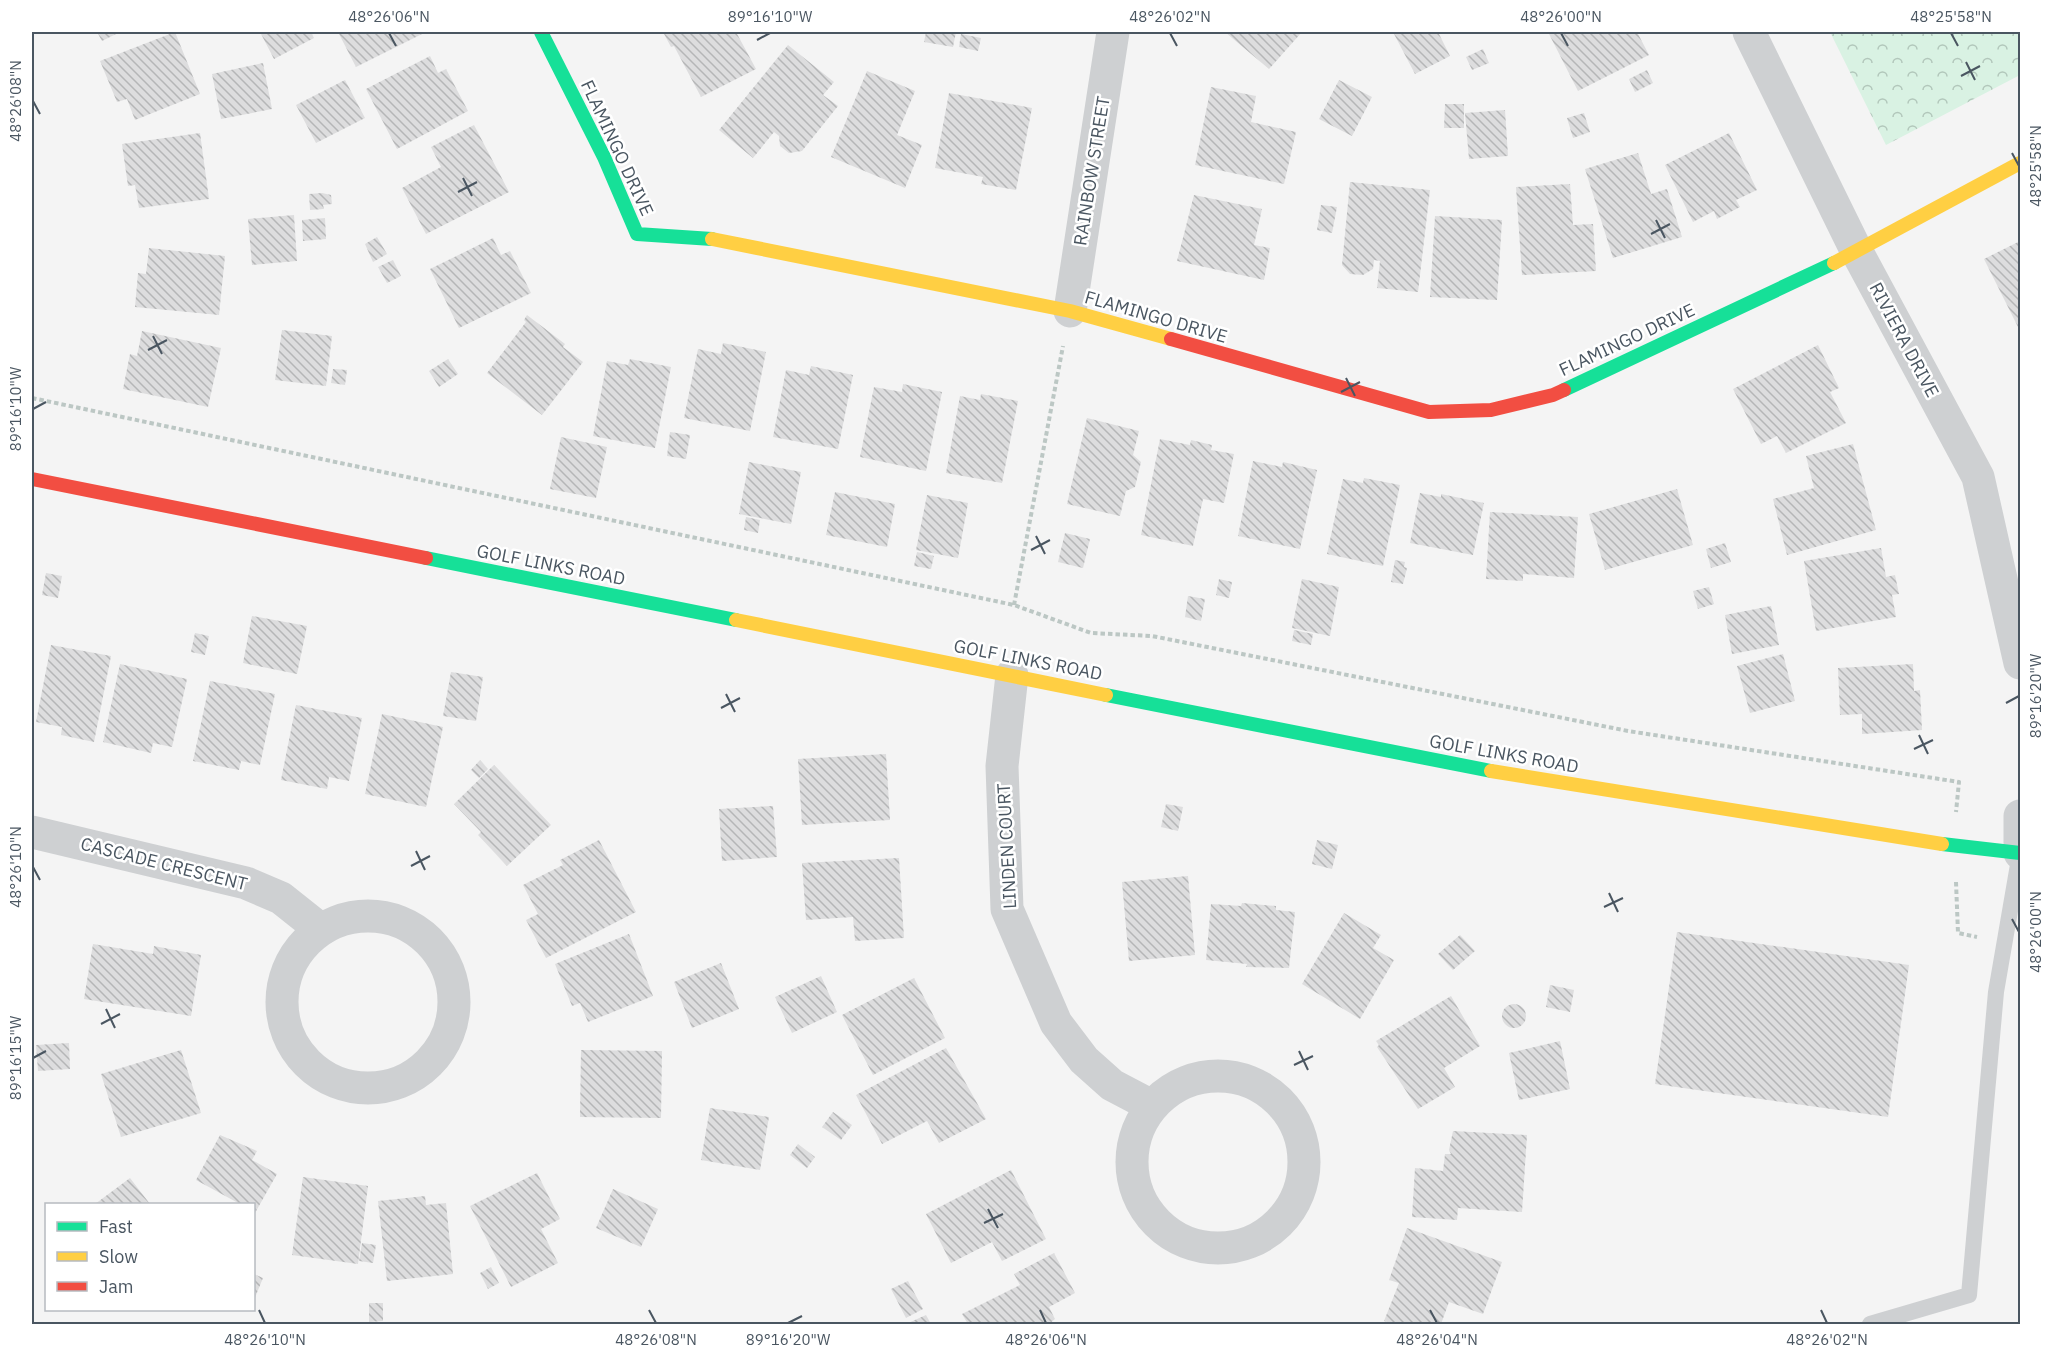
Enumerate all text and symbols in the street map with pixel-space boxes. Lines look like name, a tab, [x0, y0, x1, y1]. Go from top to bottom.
text: 48°26'06"N	[348, 7, 430, 26]
text: 89°16'10"W	[728, 7, 813, 26]
text: 48°26'02"N	[1129, 7, 1211, 26]
text: 48°26'00"N	[1520, 7, 1602, 26]
text: 48°25'58"N	[1910, 7, 1992, 26]
text: 48°26'08"N	[6, 60, 25, 142]
street label: FLAMINGO DRIVE	[576, 76, 659, 219]
street label: RAINBOW STREET	[1068, 95, 1115, 247]
text: 48°25'58"N	[2026, 125, 2045, 207]
street label: RIVIERA DRIVE	[1864, 278, 1944, 401]
street label: FLAMINGO DRIVE	[1082, 285, 1230, 348]
street label: FLAMINGO DRIVE	[1555, 298, 1698, 381]
text: 89°16'10"W	[6, 366, 25, 451]
street label: GOLF LINKS ROAD	[475, 539, 627, 590]
street label: GOLF LINKS ROAD	[952, 634, 1104, 685]
text: 89°16'20"W	[2026, 653, 2045, 738]
street label: GOLF LINKS ROAD	[1428, 729, 1580, 778]
street label: LINDEN COURT	[992, 783, 1021, 909]
text: 48°26'10"N	[6, 826, 25, 908]
street label: CASCADE CRESCENT	[78, 832, 250, 895]
text: 48°26'00"N	[2026, 891, 2045, 973]
text: 89°16'15"W	[6, 1015, 25, 1100]
legend	[45, 1203, 255, 1311]
text: Fast	[99, 1215, 133, 1238]
text: Slow	[99, 1245, 138, 1268]
text: Jam	[99, 1275, 134, 1298]
text: 48°26'10"N	[224, 1330, 306, 1349]
text: 48°26'08"N	[615, 1330, 697, 1349]
text: 89°16'20"W	[746, 1330, 831, 1349]
text: 48°26'06"N	[1005, 1330, 1087, 1349]
text: 48°26'04"N	[1396, 1330, 1478, 1349]
text: 48°26'02"N	[1786, 1330, 1868, 1349]

